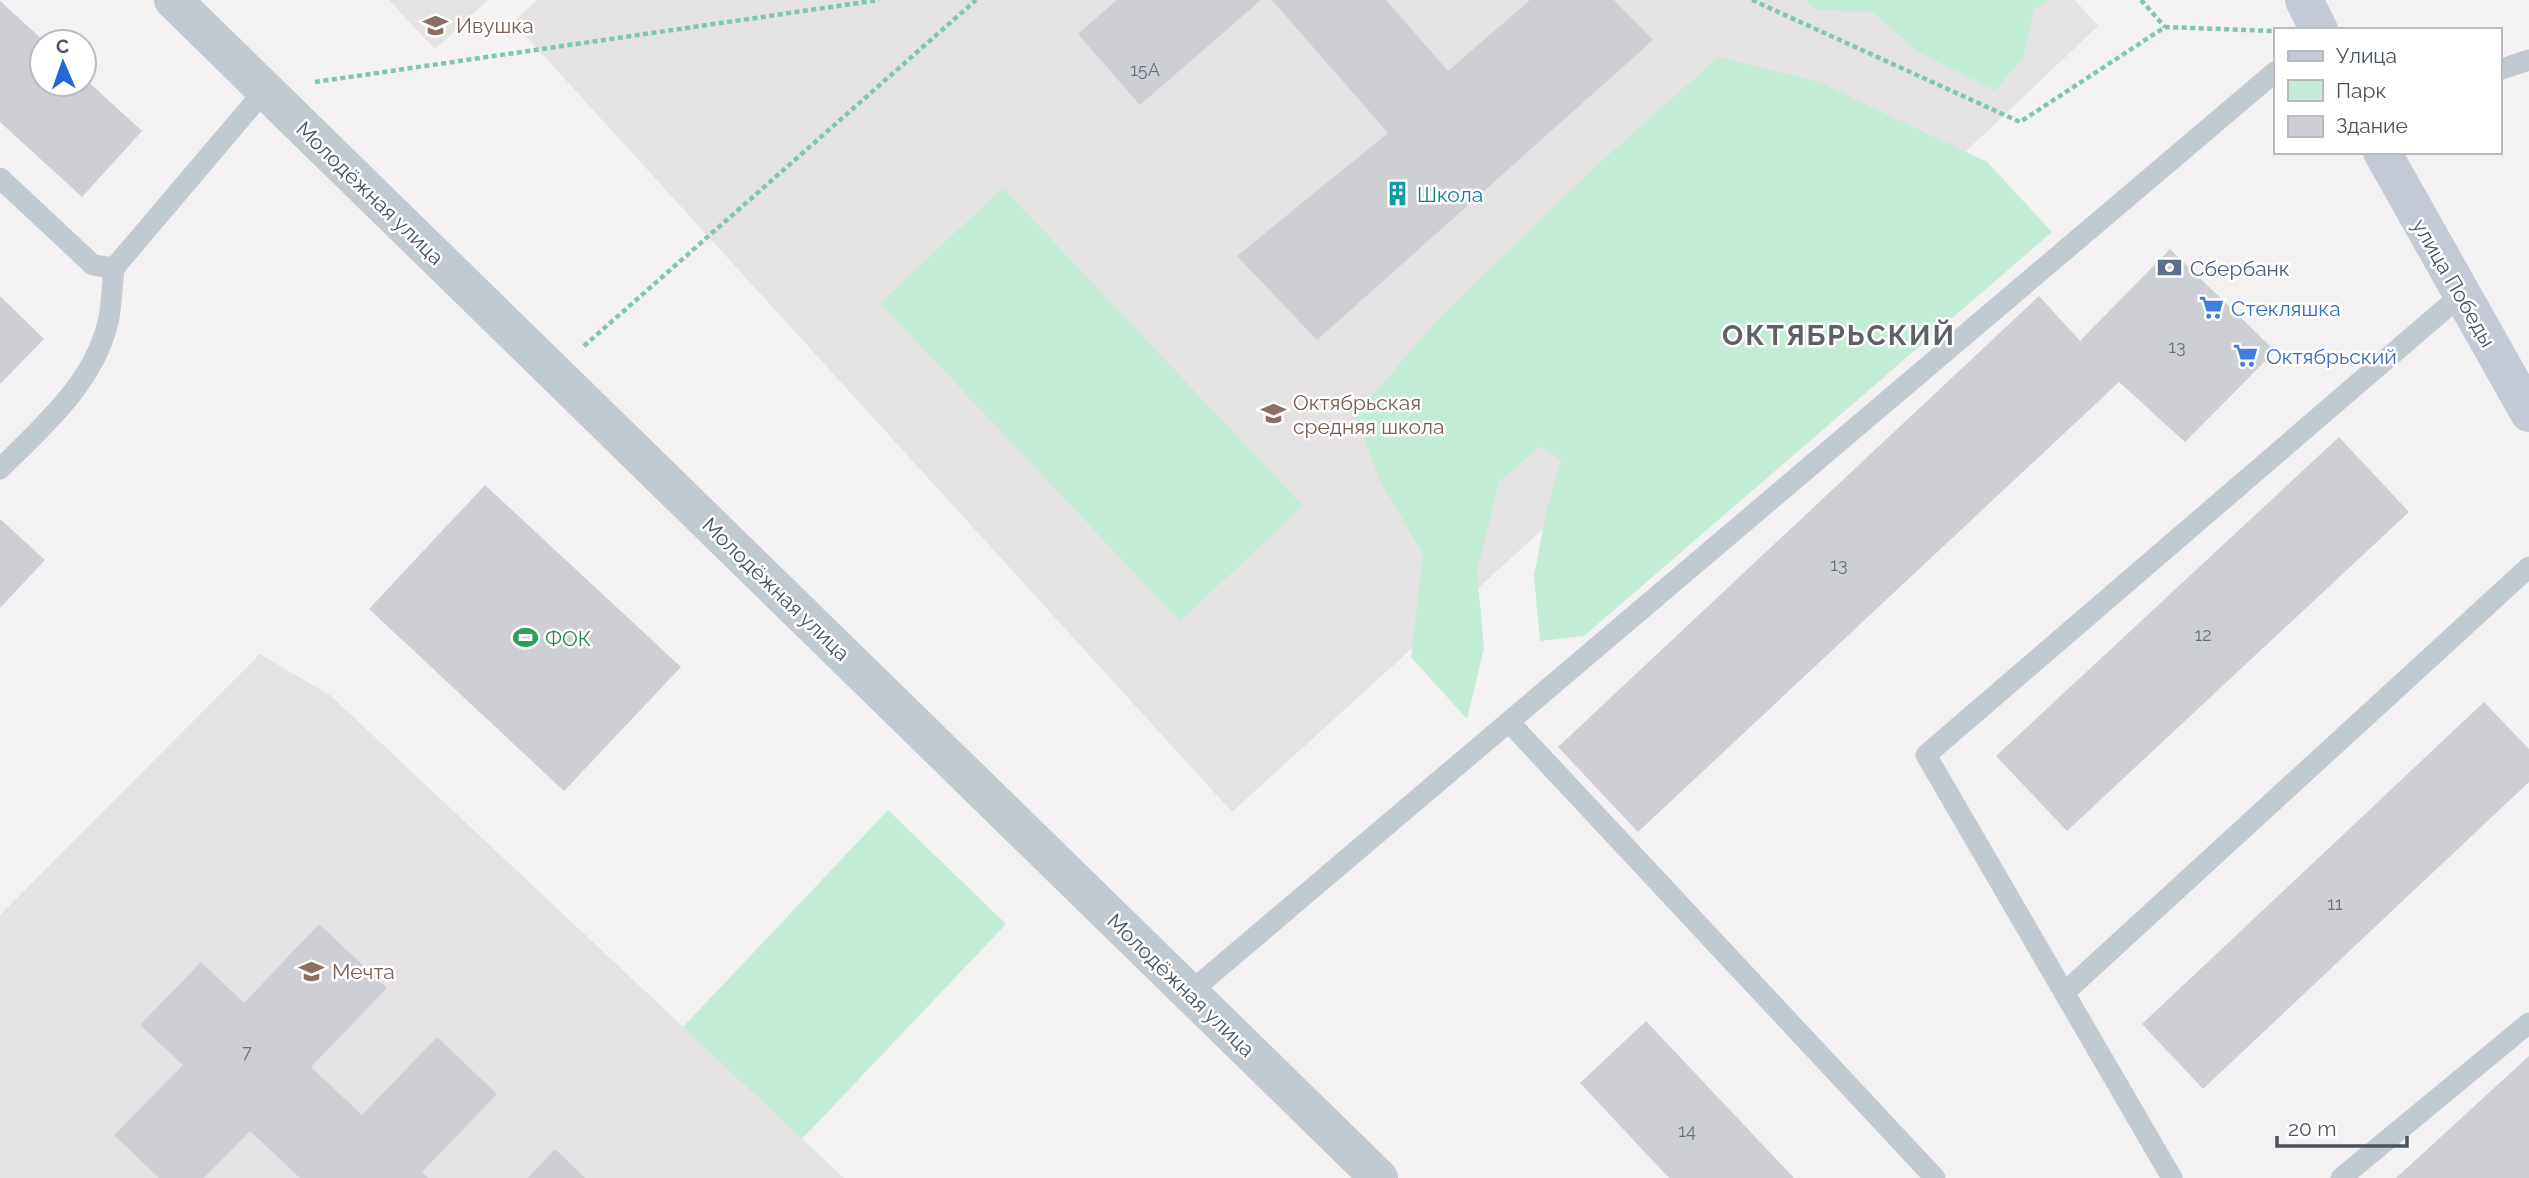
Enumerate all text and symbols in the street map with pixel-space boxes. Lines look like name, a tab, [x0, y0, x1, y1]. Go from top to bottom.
school or university icon: Ивушка	[422, 11, 450, 39]
place label: Ивушка	[456, 13, 534, 38]
north arrow	[28, 28, 98, 98]
legend	[2274, 28, 2501, 154]
text: С	[56, 35, 69, 57]
text: Улица	[2336, 43, 2397, 68]
house number: 15А	[1130, 59, 1160, 80]
text: Парк	[2336, 78, 2386, 103]
text: Здание	[2336, 113, 2408, 138]
street label: Молодёжная улица	[291, 116, 449, 270]
building icon: Школа	[1383, 180, 1411, 208]
place label: Школа	[1417, 182, 1483, 207]
street label: улица Победы	[2407, 214, 2501, 352]
bank icon: Сбербанк	[2156, 254, 2184, 282]
place label: Сбербанк	[2190, 256, 2290, 281]
supermarket icon: Стекляшка	[2197, 294, 2225, 322]
place label: Стекляшка	[2231, 296, 2341, 321]
district label: ОКТЯБРЬСКИЙ	[1722, 319, 1956, 352]
house number: 13	[2168, 336, 2186, 357]
supermarket icon: Октябрьский	[2232, 342, 2260, 370]
place label: Октябрьский	[2266, 344, 2397, 369]
place label: Октябрьская средняя школа	[1293, 390, 1444, 439]
school or university icon: Октябрьская средняя школа	[1259, 400, 1287, 428]
street label: Молодёжная улица	[697, 512, 855, 666]
house number: 13	[1830, 554, 1848, 575]
sports icon: ФОК	[511, 624, 539, 652]
house number: 12	[2194, 624, 2212, 645]
place label: ФОК	[545, 626, 591, 651]
house number: 11	[2327, 893, 2343, 914]
street label: Молодёжная улица	[1102, 908, 1260, 1062]
school or university icon: Мечта	[298, 957, 326, 985]
place label: Мечта	[332, 959, 395, 984]
house number: 7	[242, 1041, 252, 1062]
scale bar	[2277, 1104, 2406, 1148]
text: 20 m	[2288, 1116, 2336, 1141]
house number: 14	[1678, 1120, 1696, 1141]

